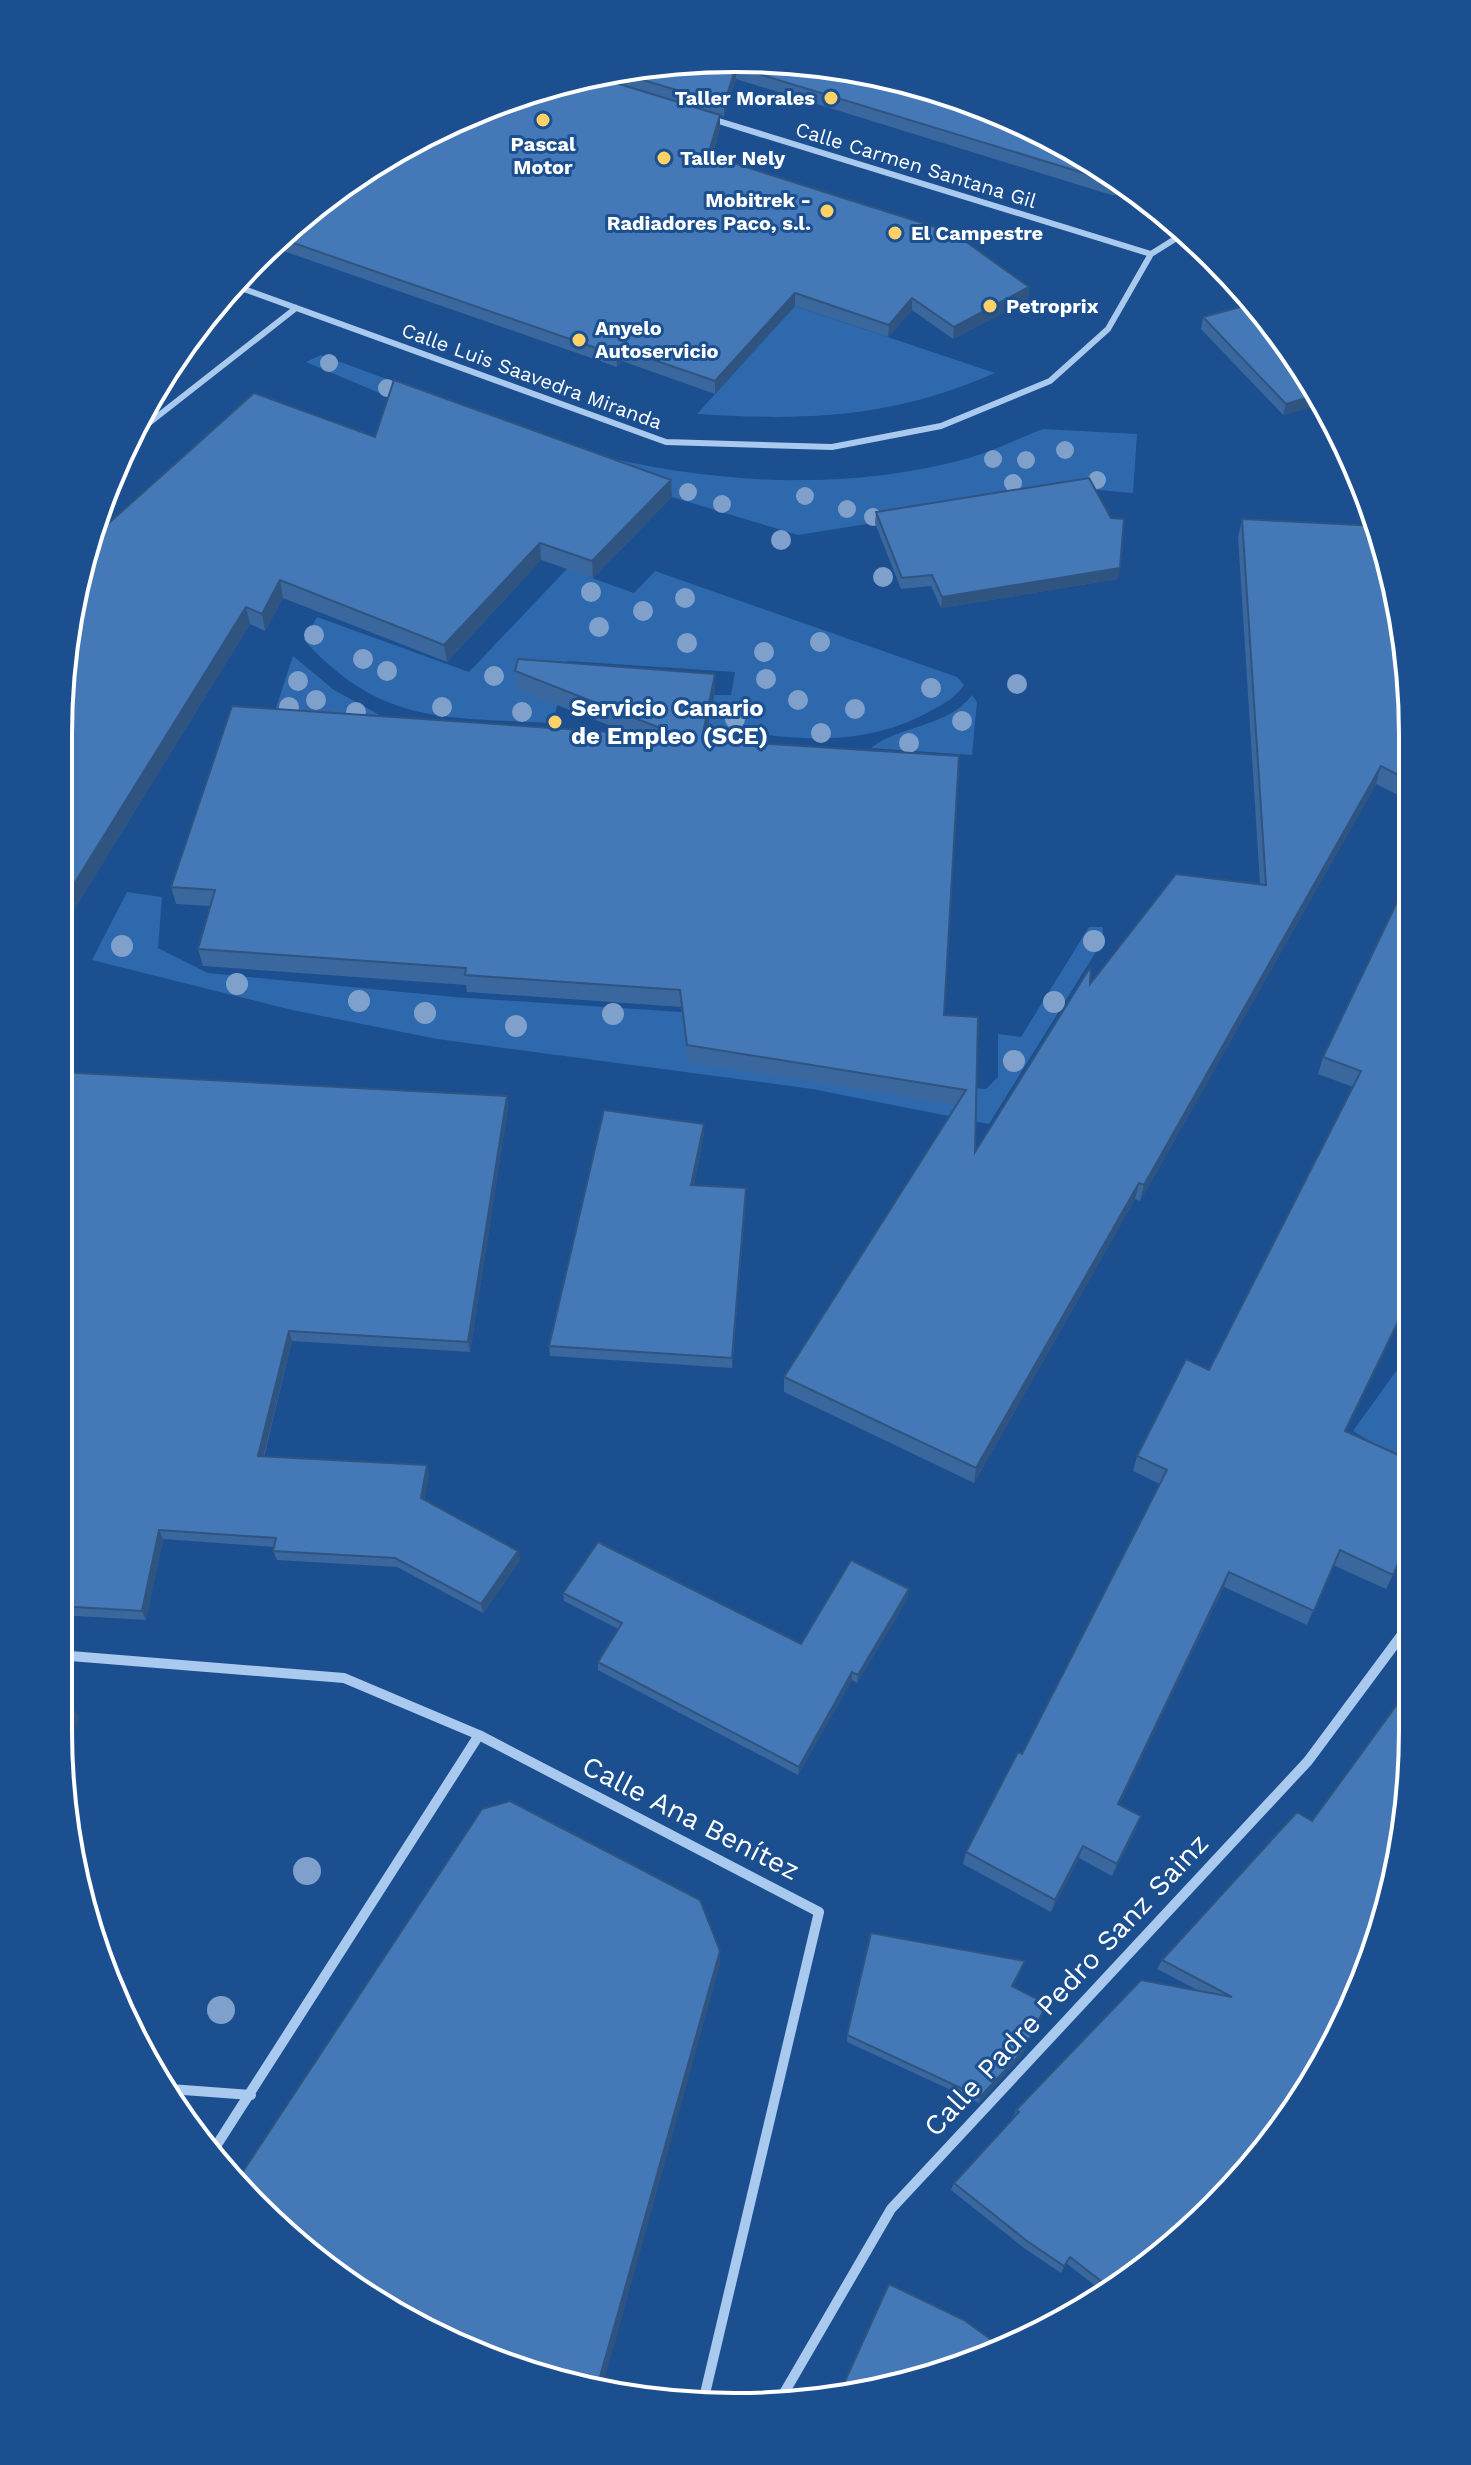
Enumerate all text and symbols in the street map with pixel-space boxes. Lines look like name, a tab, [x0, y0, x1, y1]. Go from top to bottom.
place label: Taller Morales	[674, 86, 815, 110]
marker: Taller Morales	[822, 89, 840, 107]
marker: Pascal Motor	[534, 111, 552, 129]
street label: Calle Carmen Santana Gil	[793, 117, 1039, 213]
place label: Pascal Motor	[511, 132, 576, 179]
place label: Taller Nely	[680, 146, 786, 170]
marker: Taller Nely	[655, 149, 673, 167]
place label: Mobitrek - Radiadores Paco, s.l.	[607, 188, 811, 235]
marker: Mobitrek - Radiadores Paco, s.l.	[818, 202, 836, 220]
place label: El Campestre	[911, 221, 1043, 245]
marker: El Campestre	[886, 224, 904, 242]
place label: Petroprix	[1006, 294, 1099, 318]
marker: Petroprix	[981, 297, 999, 315]
place label: Anyelo Autoservicio	[595, 316, 719, 363]
street label: Calle Luis Saavedra Miranda	[399, 318, 665, 434]
marker: Anyelo Autoservicio	[570, 331, 588, 349]
place label: Servicio Canario de Empleo (SCE)	[571, 694, 768, 750]
marker: Servicio Canario de Empleo (SCE)	[546, 713, 564, 731]
street label: Calle Ana Benítez	[577, 1749, 805, 1887]
street label: Calle Padre Pedro Sanz Sainz	[917, 1827, 1215, 2143]

